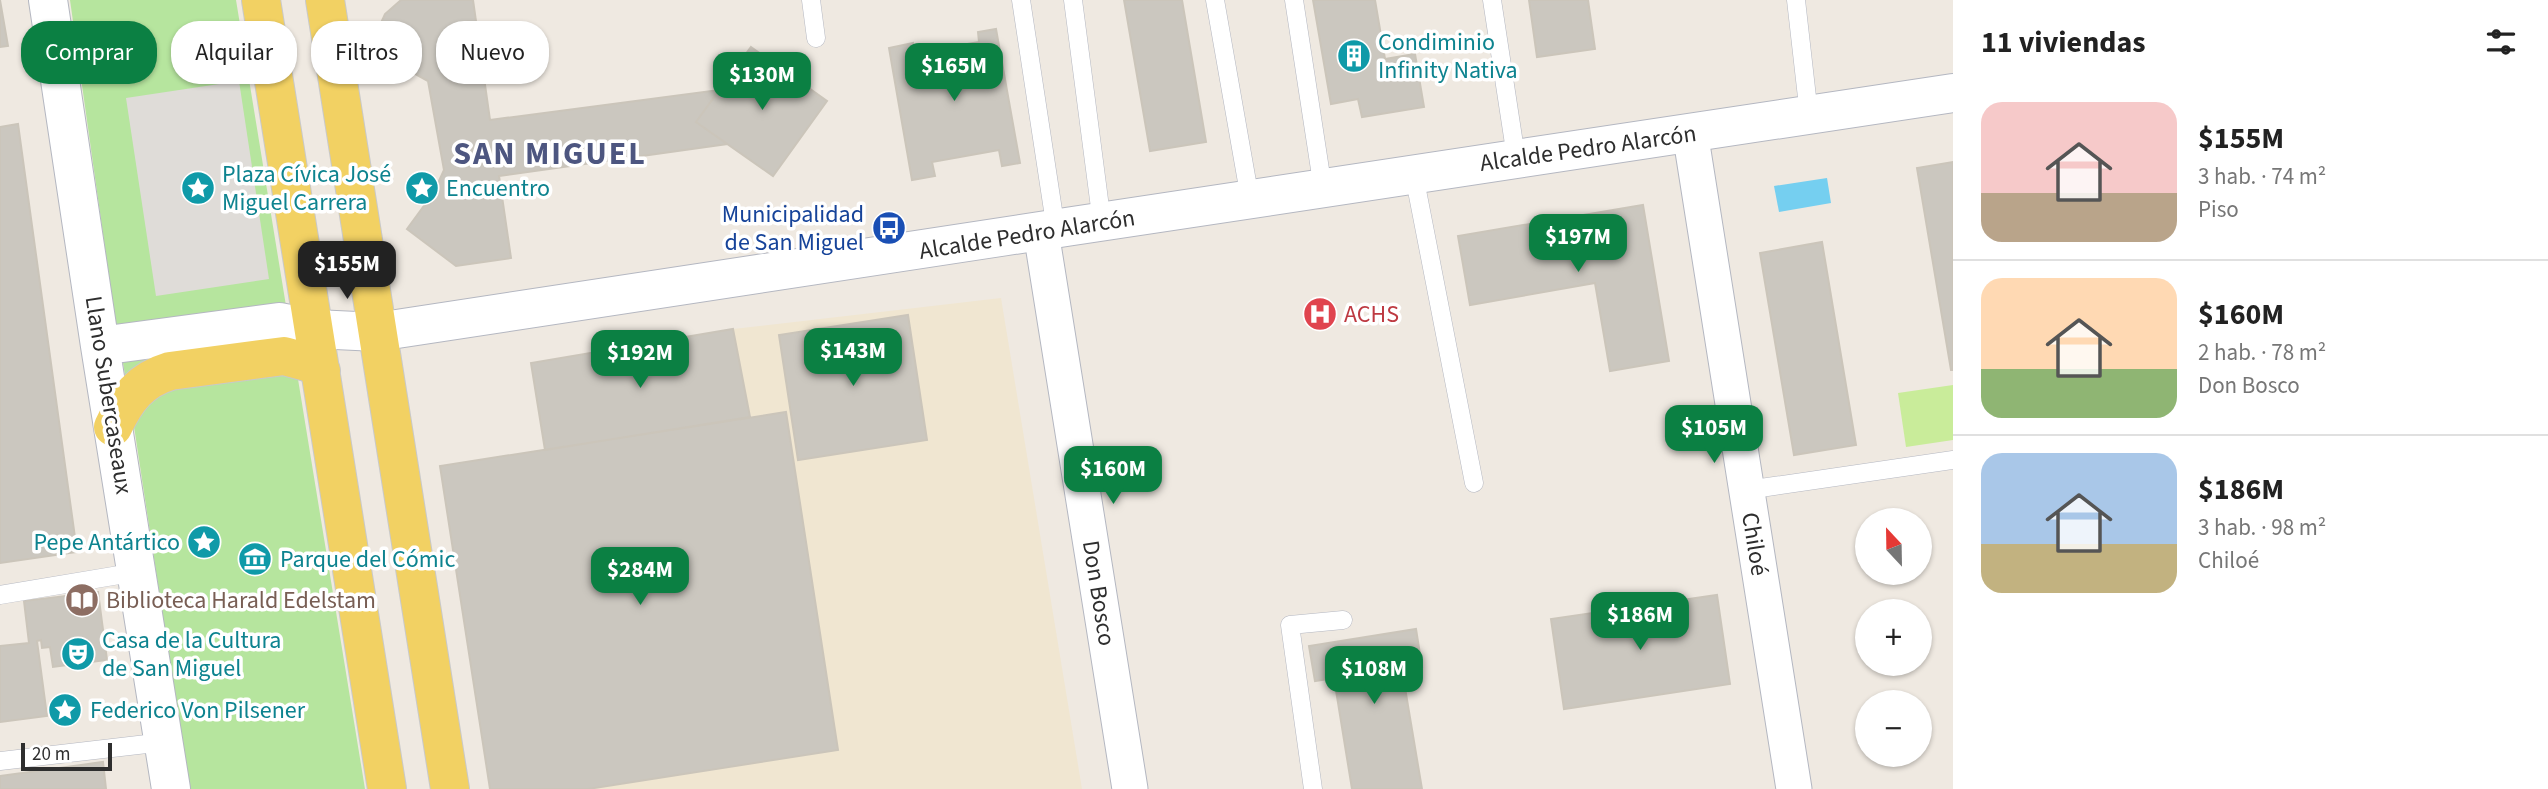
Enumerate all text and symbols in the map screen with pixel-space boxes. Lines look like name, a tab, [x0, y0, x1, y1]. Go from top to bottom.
chip: Comprar	[21, 21, 157, 84]
chip: Alquilar	[171, 21, 297, 84]
chip: Filtros	[311, 21, 422, 84]
chip: Nuevo	[436, 21, 549, 84]
text: 11 viviendas	[1981, 21, 2146, 64]
icon: filters	[2482, 23, 2520, 61]
place label: Condiminio Infinity Nativa	[1378, 25, 1518, 88]
building icon: Condiminio Infinity Nativa	[1335, 37, 1373, 75]
pin: $165M	[905, 43, 1003, 103]
text: $165M	[921, 49, 987, 82]
pin: $130M	[713, 52, 811, 112]
text: $130M	[729, 58, 795, 91]
street label: Alcalde Pedro Alarcón	[1478, 116, 1699, 181]
text: $155M	[2198, 117, 2284, 160]
icon: home	[2037, 130, 2121, 214]
district label: SAN MIGUEL	[453, 131, 647, 177]
place label: Plaza Cívica José Miguel Carrera	[222, 157, 391, 220]
text: 3 hab. · 74 m²	[2198, 160, 2326, 193]
place icon: Plaza Cívica José Miguel Carrera	[179, 169, 217, 207]
place icon: Encuentro	[403, 169, 441, 207]
place label: Encuentro	[446, 171, 550, 206]
text: Piso	[2198, 193, 2239, 226]
place label: Municipalidad de San Miguel	[722, 197, 864, 260]
street label: Alcalde Pedro Alarcón	[917, 200, 1138, 269]
bus stop icon: Municipalidad de San Miguel	[870, 209, 908, 247]
pin: $197M	[1529, 215, 1627, 274]
text: $197M	[1545, 220, 1611, 253]
pin: $155M	[298, 242, 396, 301]
text: $155M	[314, 247, 380, 280]
street label: Llano Subercaseaux	[76, 293, 141, 497]
text: $160M	[2198, 293, 2284, 336]
hospital icon: ACHS	[1301, 295, 1339, 333]
place label: ACHS	[1344, 297, 1399, 332]
icon: home	[2037, 306, 2121, 390]
pin: $143M	[804, 328, 902, 388]
pin: $192M	[591, 330, 689, 390]
text: $143M	[820, 334, 886, 367]
text: $192M	[607, 336, 673, 369]
text: 2 hab. · 78 m²	[2198, 336, 2326, 369]
text: Don Bosco	[2198, 369, 2300, 402]
pin: $105M	[1665, 406, 1763, 465]
text: $105M	[1681, 411, 1747, 444]
pin: $160M	[1064, 447, 1162, 506]
text: $160M	[1080, 452, 1146, 485]
text: $186M	[2198, 468, 2284, 511]
icon: home	[2037, 481, 2121, 565]
north arrow	[1855, 508, 1932, 584]
map controls	[1855, 508, 1932, 767]
street label: Chiloé	[1732, 510, 1777, 578]
text: 3 hab. · 98 m²	[2198, 511, 2326, 544]
place icon: Pepe Antártico	[185, 523, 223, 561]
place label: Pepe Antártico	[33, 525, 180, 560]
street label: Don Bosco	[1073, 538, 1124, 648]
museum icon: Parque del Cómic	[236, 540, 274, 578]
place label: Parque del Cómic	[280, 542, 455, 577]
text: Chiloé	[2198, 544, 2259, 577]
pin: $284M	[591, 548, 689, 607]
text: $284M	[607, 553, 673, 586]
library icon: Biblioteca Harald Edelstam	[63, 581, 101, 619]
place label: Biblioteca Harald Edelstam	[106, 583, 376, 618]
pin: $186M	[1591, 592, 1689, 652]
text: $186M	[1607, 598, 1673, 631]
button: +	[1855, 599, 1932, 676]
place label: Casa de la Cultura de San Miguel	[102, 623, 281, 686]
theatre icon: Casa de la Cultura de San Miguel	[59, 635, 97, 673]
pin: $108M	[1325, 646, 1423, 706]
text: $108M	[1341, 652, 1407, 685]
button: −	[1855, 690, 1932, 767]
place icon: Federico Von Pilsener	[46, 691, 84, 729]
place label: Federico Von Pilsener	[90, 693, 306, 728]
scale bar	[21, 740, 112, 772]
text: 20 m	[32, 741, 70, 768]

